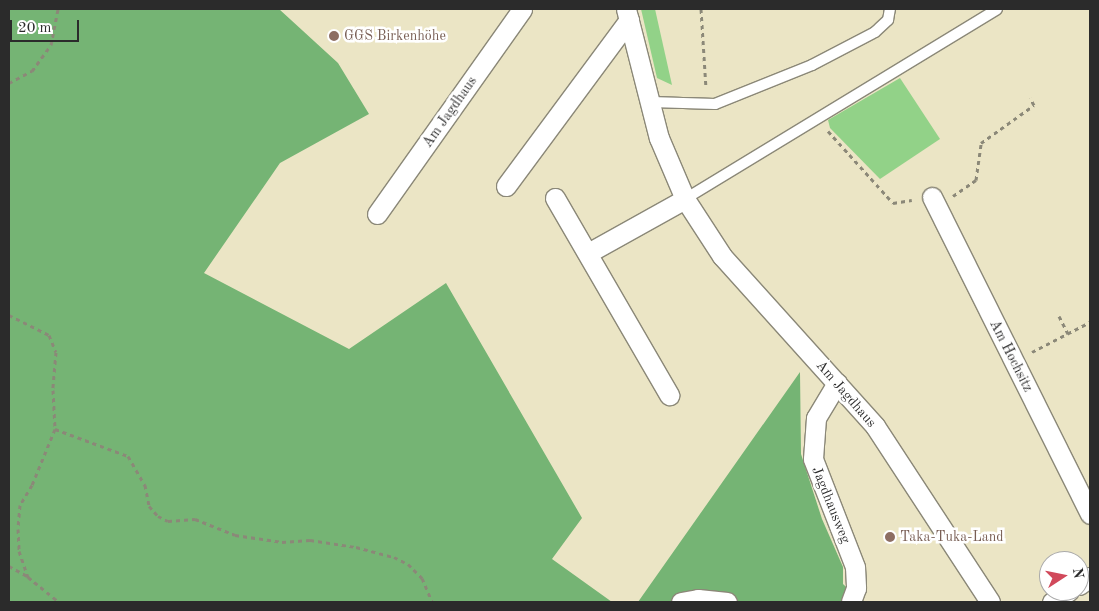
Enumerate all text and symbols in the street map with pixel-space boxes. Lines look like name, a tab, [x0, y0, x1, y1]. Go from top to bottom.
scale bar	[12, 10, 81, 42]
text: 20 m	[18, 21, 52, 36]
place label: GGS Birkenhöhe	[344, 28, 446, 44]
marker: GGS Birkenhöhe	[328, 30, 340, 42]
street label: Am Jagdhaus	[419, 73, 481, 151]
street label: Am Hochsitz	[986, 317, 1036, 395]
street label: Am Jagdhaus	[812, 357, 880, 431]
street label: Jagdhausweg	[808, 464, 854, 546]
place label: Taka-Tuka-Land	[900, 529, 1004, 545]
marker: Taka-Tuka-Land	[884, 531, 896, 543]
north arrow	[1039, 551, 1089, 601]
text: N	[1070, 567, 1086, 580]

